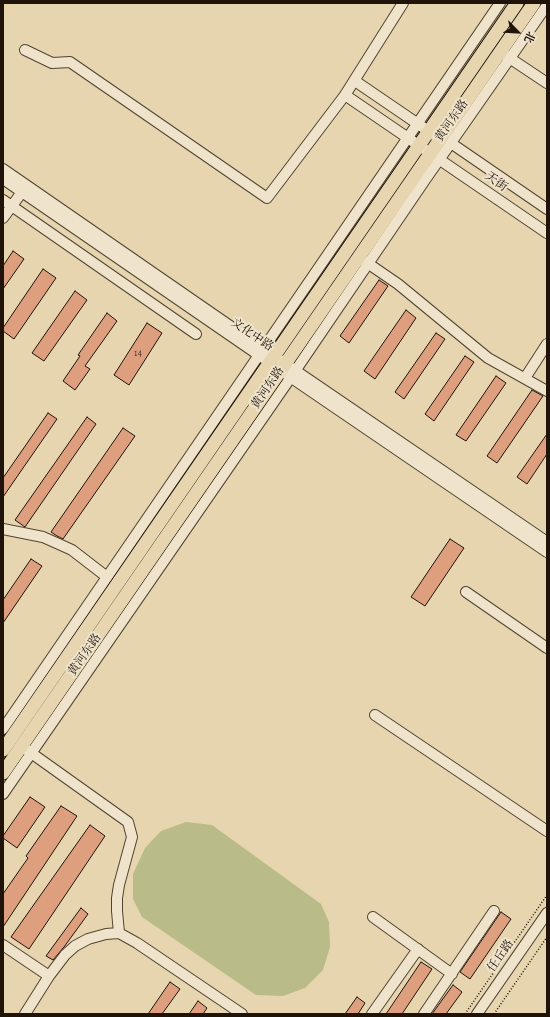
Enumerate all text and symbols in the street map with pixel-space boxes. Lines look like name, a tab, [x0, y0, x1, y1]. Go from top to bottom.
north arrow	[498, 12, 538, 52]
text: 北	[520, 29, 539, 45]
street label: 黄河东路	[432, 97, 472, 145]
street label: 天街	[482, 169, 510, 195]
street label: 文化中路	[228, 316, 276, 354]
house number: 14	[134, 348, 142, 360]
street label: 黄河东路	[249, 364, 287, 412]
street label: 黄河东路	[65, 631, 105, 679]
street label: 任丘路	[485, 937, 517, 975]

